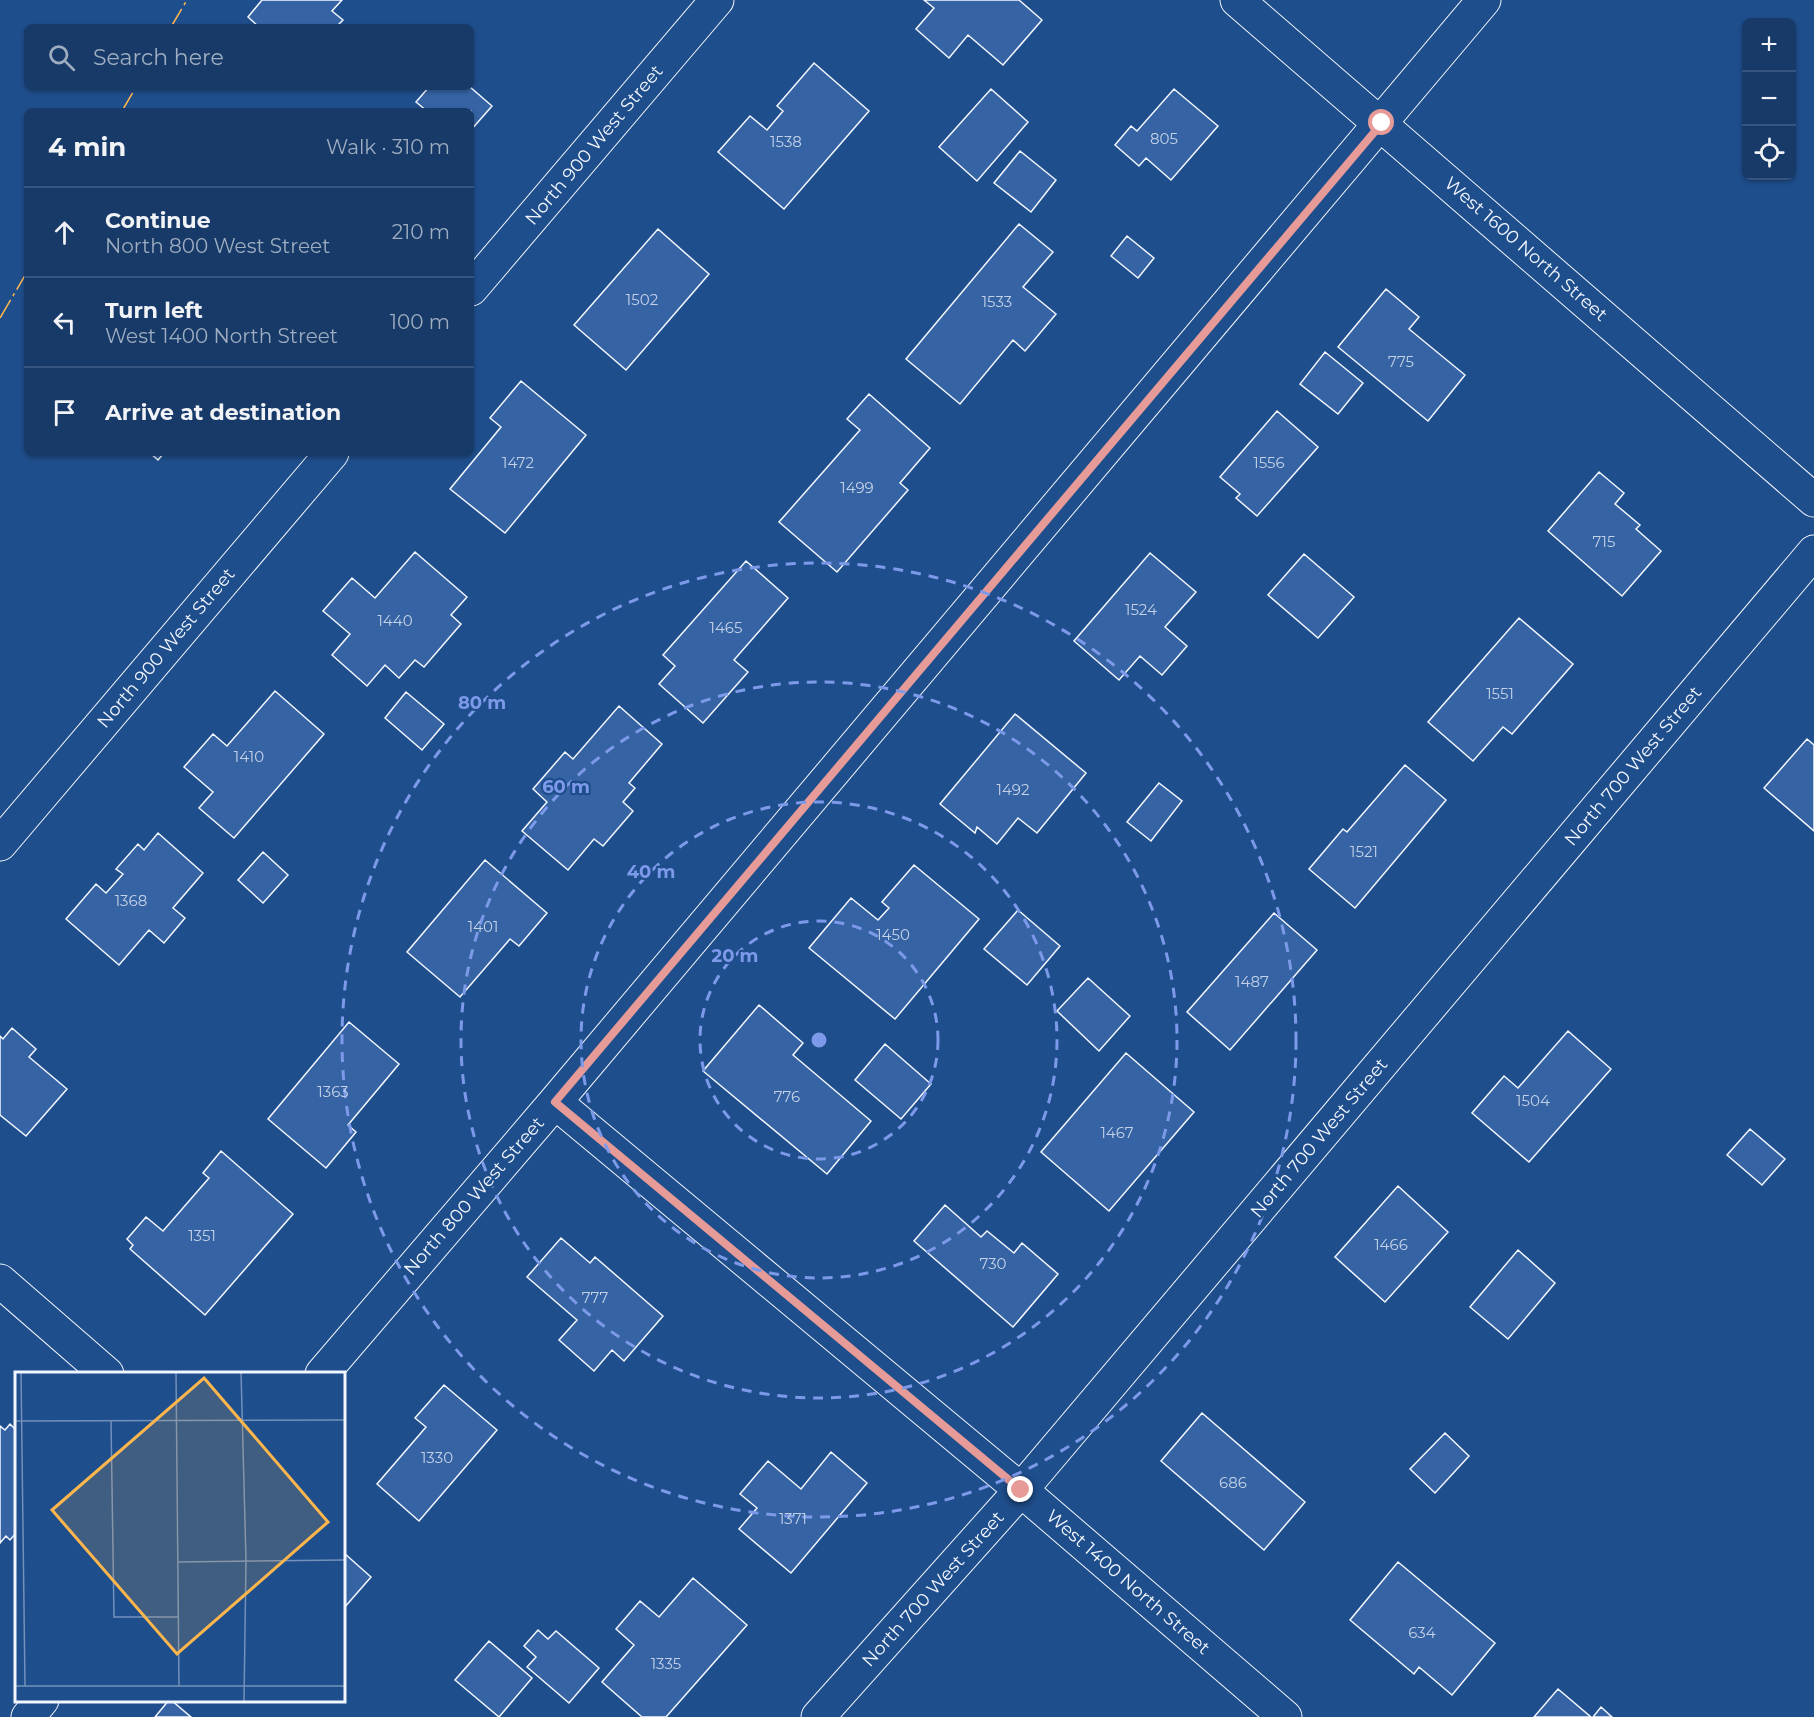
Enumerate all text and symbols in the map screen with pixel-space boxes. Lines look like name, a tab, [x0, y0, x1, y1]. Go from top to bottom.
map controls	[1742, 18, 1796, 180]
button: +	[1742, 18, 1796, 72]
search box	[24, 24, 474, 90]
icon: search	[45, 41, 78, 74]
text: Search here	[93, 44, 224, 71]
street label: North 900 West Street	[521, 60, 667, 230]
button: −	[1742, 72, 1796, 126]
route start	[1368, 109, 1394, 135]
button: locate	[1742, 126, 1796, 180]
house number: 805	[1150, 129, 1178, 148]
text: 4 min	[48, 131, 126, 163]
house number: 1538	[770, 132, 802, 151]
text: Walk · 310 m	[326, 135, 450, 159]
street label: West 1600 North Street	[1440, 172, 1612, 326]
text: Continue	[105, 207, 211, 234]
icon: ahead	[48, 216, 81, 249]
text: 210 m	[392, 220, 450, 244]
text: North 800 West Street	[105, 234, 330, 258]
house number: 1502	[626, 290, 658, 309]
house number: 1533	[982, 292, 1012, 311]
text: Turn left	[105, 297, 203, 324]
icon: left	[48, 306, 81, 339]
text: 100 m	[390, 310, 450, 334]
text: West 1400 North Street	[105, 324, 338, 348]
house number: 775	[1388, 352, 1414, 371]
icon: arrive	[48, 396, 81, 429]
text: Arrive at destination	[105, 399, 341, 426]
house number: 1472	[502, 453, 534, 472]
house number: 1556	[1253, 453, 1285, 472]
house number: 1499	[840, 478, 874, 497]
house number: 715	[1593, 532, 1615, 551]
street label: North 900 West Street	[93, 563, 239, 733]
house number: 1524	[1125, 600, 1157, 619]
house number: 1440	[377, 611, 413, 630]
house number: 1465	[710, 618, 742, 637]
street label: North 700 West Street	[1560, 682, 1706, 850]
house number: 1551	[1486, 684, 1514, 703]
text: 80 m	[458, 692, 506, 714]
house number: 1410	[234, 747, 264, 766]
text: 60 m	[542, 776, 590, 798]
house number: 1492	[997, 780, 1029, 799]
house number: 1521	[1350, 842, 1378, 861]
text: 40 m	[627, 861, 675, 883]
house number: 1368	[115, 891, 147, 910]
house number: 1401	[468, 917, 498, 936]
house number: 1450	[876, 925, 910, 944]
text: 20 m	[712, 945, 758, 967]
house number: 1487	[1235, 972, 1269, 991]
centre of rings	[809, 1030, 829, 1050]
street label: North 700 West Street	[1246, 1054, 1392, 1222]
house number: 1363	[317, 1082, 349, 1101]
house number: 776	[774, 1087, 800, 1106]
house number: 1504	[1516, 1091, 1550, 1110]
street label: North 800 West Street	[399, 1112, 549, 1280]
house number: 1467	[1100, 1123, 1134, 1142]
house number: 1351	[188, 1226, 216, 1245]
house number: 1466	[1374, 1235, 1408, 1254]
house number: 730	[979, 1254, 1007, 1273]
house number: 777	[582, 1288, 608, 1307]
inset map	[15, 1372, 345, 1702]
house number: 1330	[421, 1448, 453, 1467]
house number: 686	[1219, 1473, 1247, 1492]
route end	[1007, 1476, 1033, 1502]
street label: West 1400 North Street	[1042, 1505, 1214, 1659]
street label: North 700 West Street	[857, 1507, 1009, 1671]
house number: 1371	[779, 1509, 807, 1528]
house number: 634	[1408, 1623, 1436, 1642]
house number: 1335	[651, 1654, 681, 1673]

